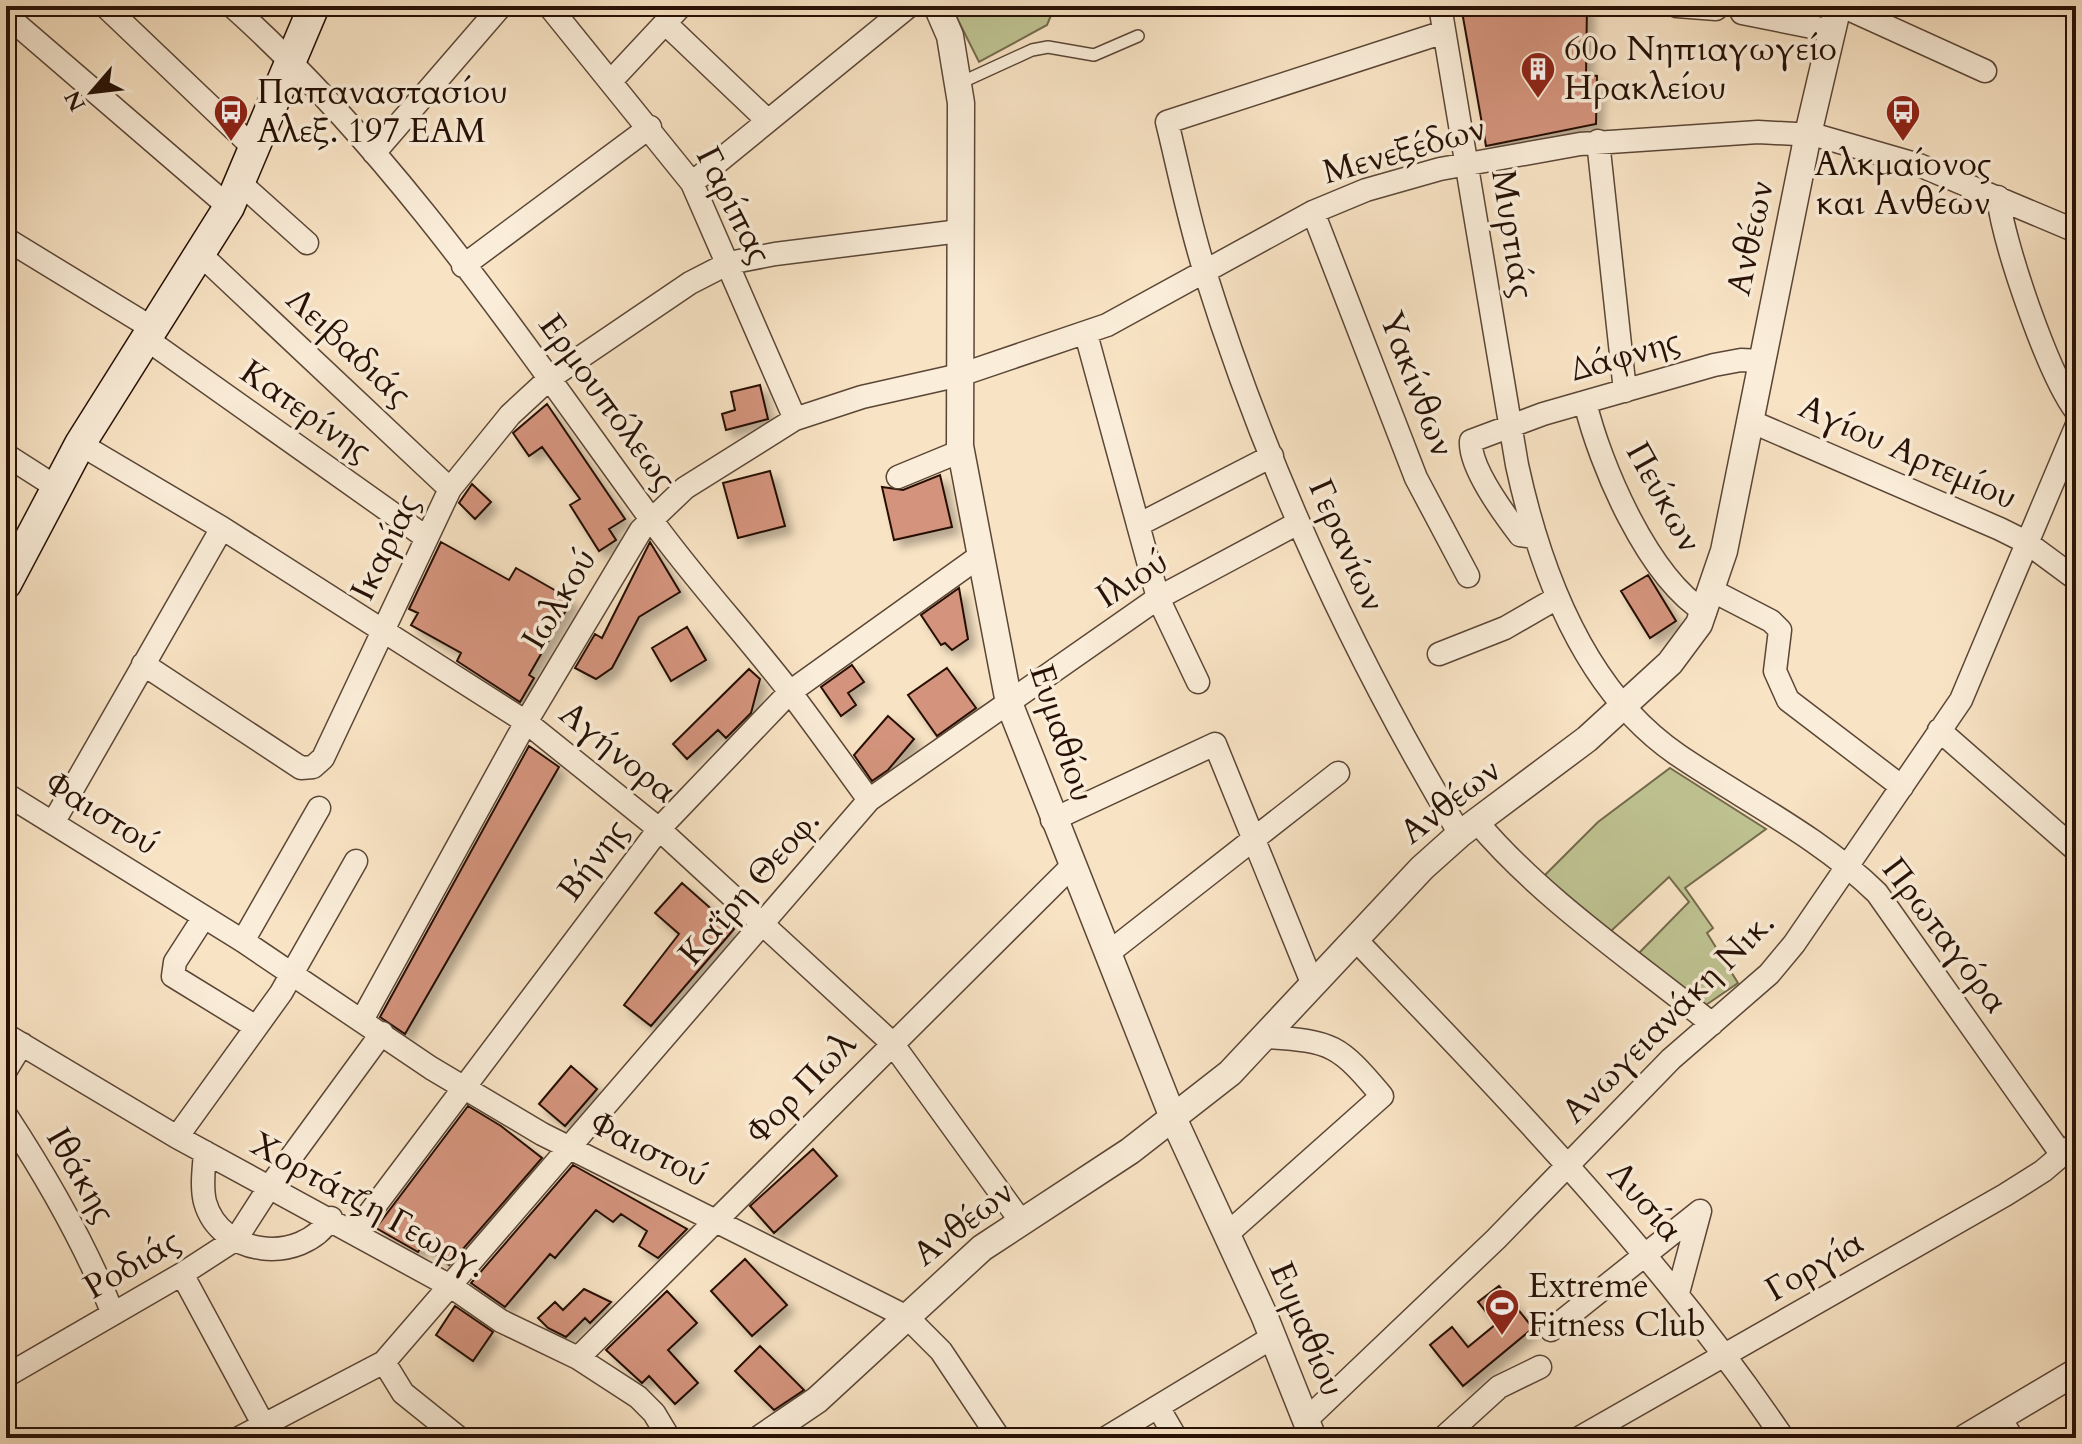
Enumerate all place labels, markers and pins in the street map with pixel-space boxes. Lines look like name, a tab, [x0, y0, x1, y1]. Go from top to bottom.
place label: 60ο Νηπιαγωγείο Ηρακλείου	[1564, 26, 1837, 111]
building icon: 60ο Νηπιαγωγείο Ηρακλείου	[1519, 50, 1557, 100]
place label: Παπαναστασίου Αλεξ. 197 ΕΑΜ	[257, 69, 508, 154]
bus stop icon: Παπαναστασίου Αλεξ. 197 ΕΑΜ	[212, 93, 250, 143]
bus stop icon: Αλκμαίονος και Ανθέων	[1884, 93, 1922, 143]
place label: Αλκμαίονος και Ανθέων	[1815, 141, 1991, 226]
place label: Extreme Fitness Club	[1528, 1263, 1706, 1348]
sports icon: Extreme Fitness Club	[1483, 1287, 1521, 1337]

